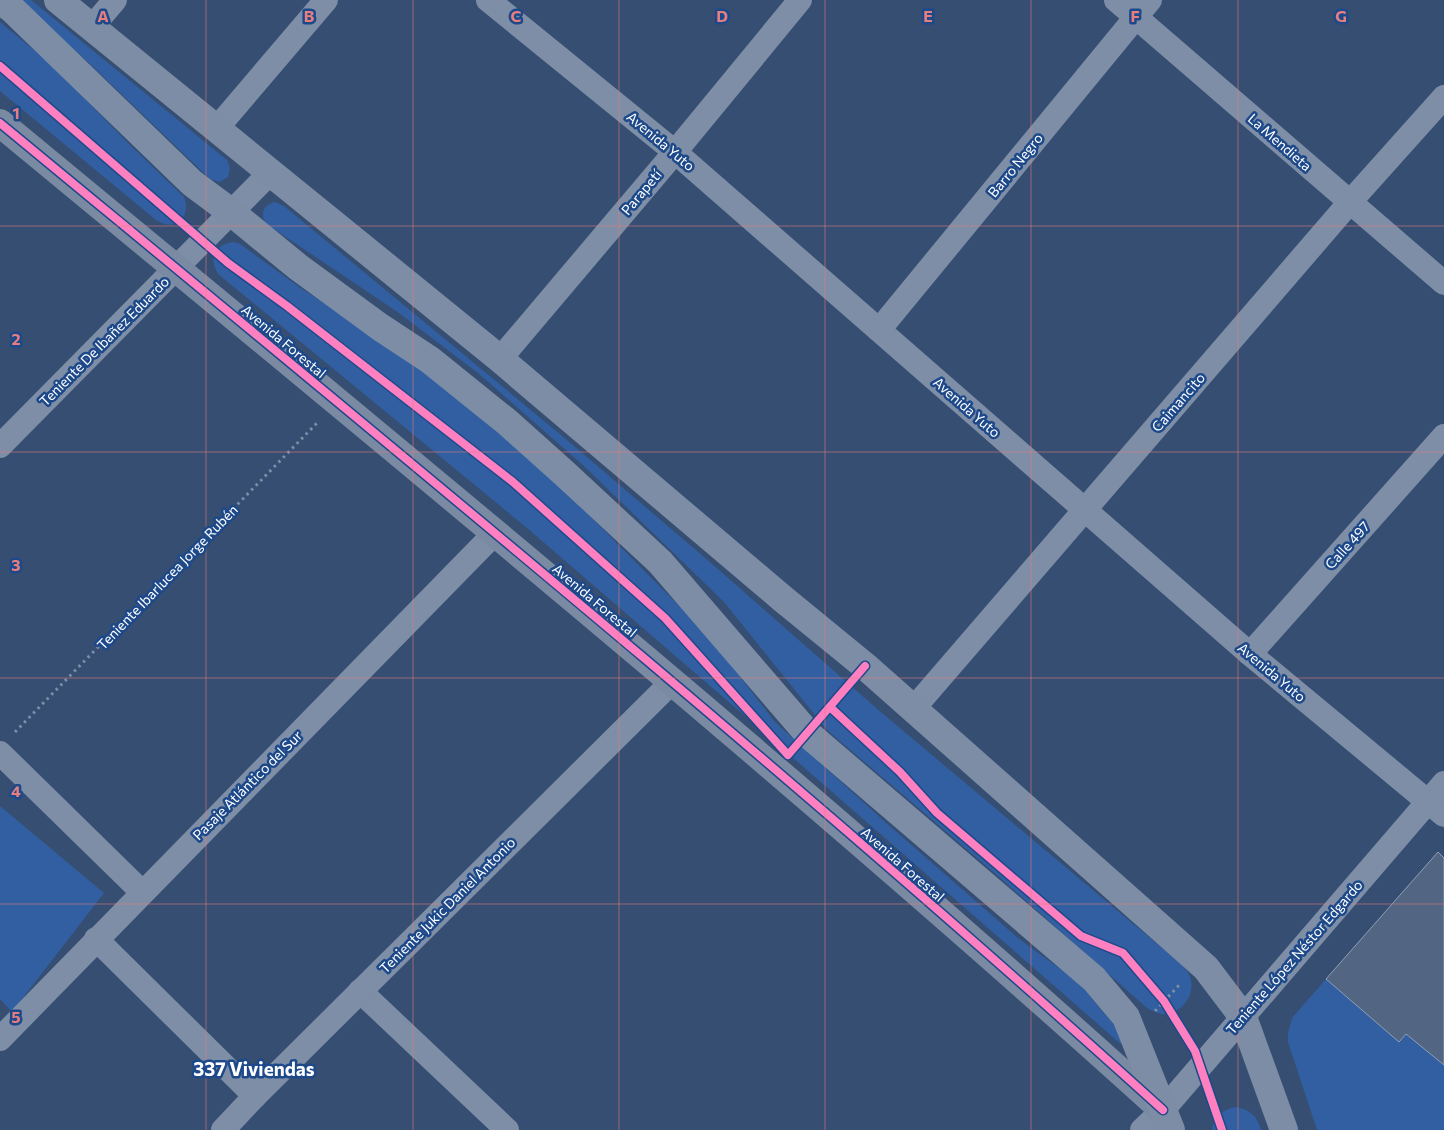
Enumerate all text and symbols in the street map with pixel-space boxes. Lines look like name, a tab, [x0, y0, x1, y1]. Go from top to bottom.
text: A	[97, 6, 109, 25]
text: B	[304, 6, 315, 25]
text: C	[511, 6, 522, 25]
text: D	[716, 6, 728, 25]
text: E	[923, 6, 933, 25]
text: F	[1130, 6, 1140, 25]
text: G	[1335, 6, 1347, 25]
text: 1	[12, 103, 20, 122]
street label: Avenida Yuto	[624, 108, 698, 174]
street label: La Mendieta	[1245, 110, 1315, 174]
street label: Barro Negro	[984, 129, 1046, 201]
street label: Parapetí	[617, 166, 665, 218]
street label: Teniente De Ibañez Eduardo	[36, 273, 172, 409]
street label: Avenida Forestal	[238, 301, 330, 381]
text: 2	[11, 329, 21, 348]
street label: Caimancito	[1148, 369, 1208, 435]
street label: Avenida Yuto	[930, 373, 1004, 441]
street label: Teniente Ibarlucea Jorge Rubén	[93, 501, 241, 653]
street label: Calle 497	[1321, 518, 1373, 572]
text: 3	[11, 555, 21, 574]
street label: Avenida Forestal	[549, 560, 641, 640]
street label: Avenida Yuto	[1235, 639, 1309, 705]
street label: Pasaje Atlántico del Sur	[189, 726, 306, 843]
text: 4	[11, 781, 21, 800]
street label: Avenida Forestal	[858, 823, 948, 905]
street label: Teniente Jukic Daniel Antonio	[375, 833, 519, 977]
street label: Teniente López Néstor Edgardo	[1222, 876, 1366, 1038]
text: 5	[11, 1007, 21, 1026]
district label: 337 Viviendas	[193, 1057, 315, 1080]

